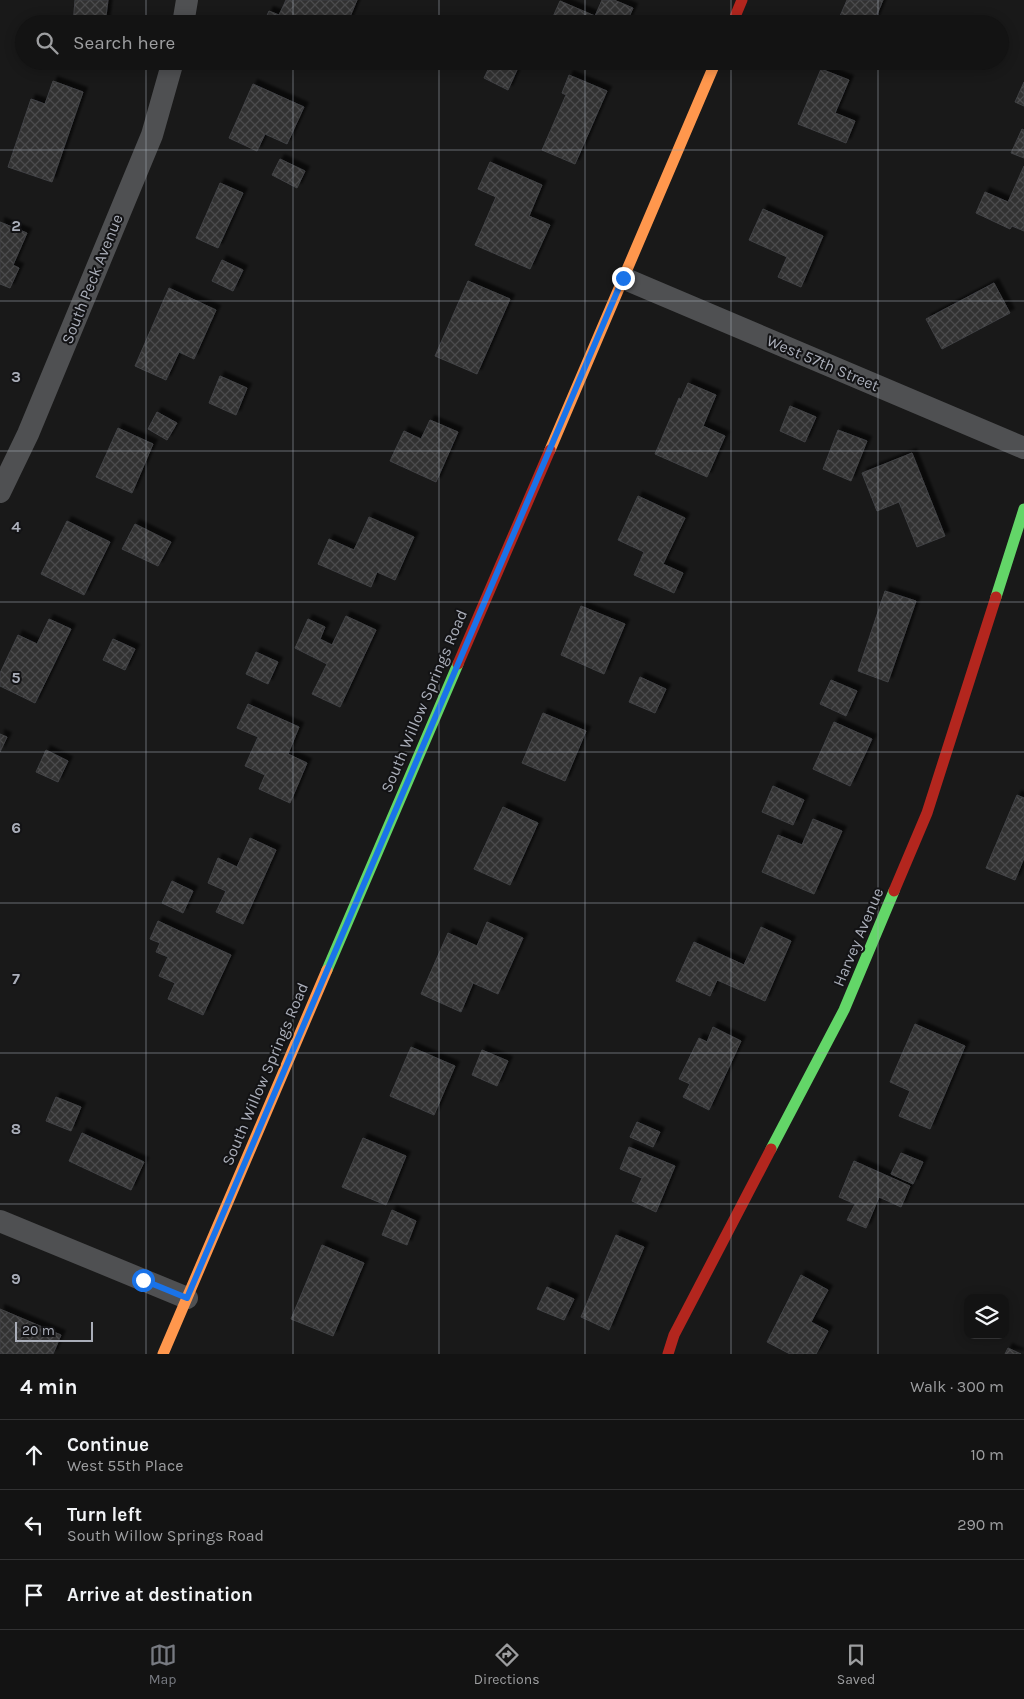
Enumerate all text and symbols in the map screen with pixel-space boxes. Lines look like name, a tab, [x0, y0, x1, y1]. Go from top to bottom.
search box	[15, 15, 1009, 70]
icon: search	[33, 29, 61, 57]
text: Search here	[73, 32, 175, 54]
street label: South Peck Avenue	[57, 211, 127, 347]
text: 2	[11, 216, 21, 235]
route end	[612, 267, 635, 290]
street label: West 57th Street	[764, 331, 882, 395]
text: 3	[11, 367, 21, 386]
text: 4	[11, 517, 21, 536]
street label: South Willow Springs Road	[377, 607, 471, 795]
text: 5	[11, 668, 21, 687]
text: 6	[11, 818, 21, 837]
street label: Harvey Avenue	[829, 885, 887, 989]
text: 7	[12, 969, 20, 988]
street label: South Willow Springs Road	[218, 980, 312, 1168]
text: 8	[11, 1119, 21, 1138]
text: 9	[11, 1269, 21, 1288]
route start	[132, 1269, 155, 1292]
map controls	[964, 1294, 1009, 1339]
button: layers	[964, 1294, 1009, 1339]
scale bar	[15, 1319, 92, 1342]
text: 20 m	[22, 1322, 55, 1339]
text: 4 min	[20, 1375, 78, 1399]
text: Walk · 300 m	[910, 1377, 1004, 1396]
text: Continue	[67, 1434, 149, 1456]
icon: ahead	[20, 1441, 48, 1469]
text: 10 m	[970, 1445, 1004, 1464]
text: West 55th Place	[67, 1456, 183, 1475]
text: Turn left	[67, 1504, 142, 1526]
icon: left	[20, 1511, 48, 1539]
text: 290 m	[957, 1515, 1004, 1534]
text: South Willow Springs Road	[67, 1526, 264, 1545]
icon: arrive	[20, 1581, 48, 1609]
text: Arrive at destination	[67, 1584, 253, 1606]
tab: Map	[149, 1641, 177, 1688]
tab: Directions	[474, 1641, 540, 1688]
tab: Saved	[837, 1641, 875, 1688]

